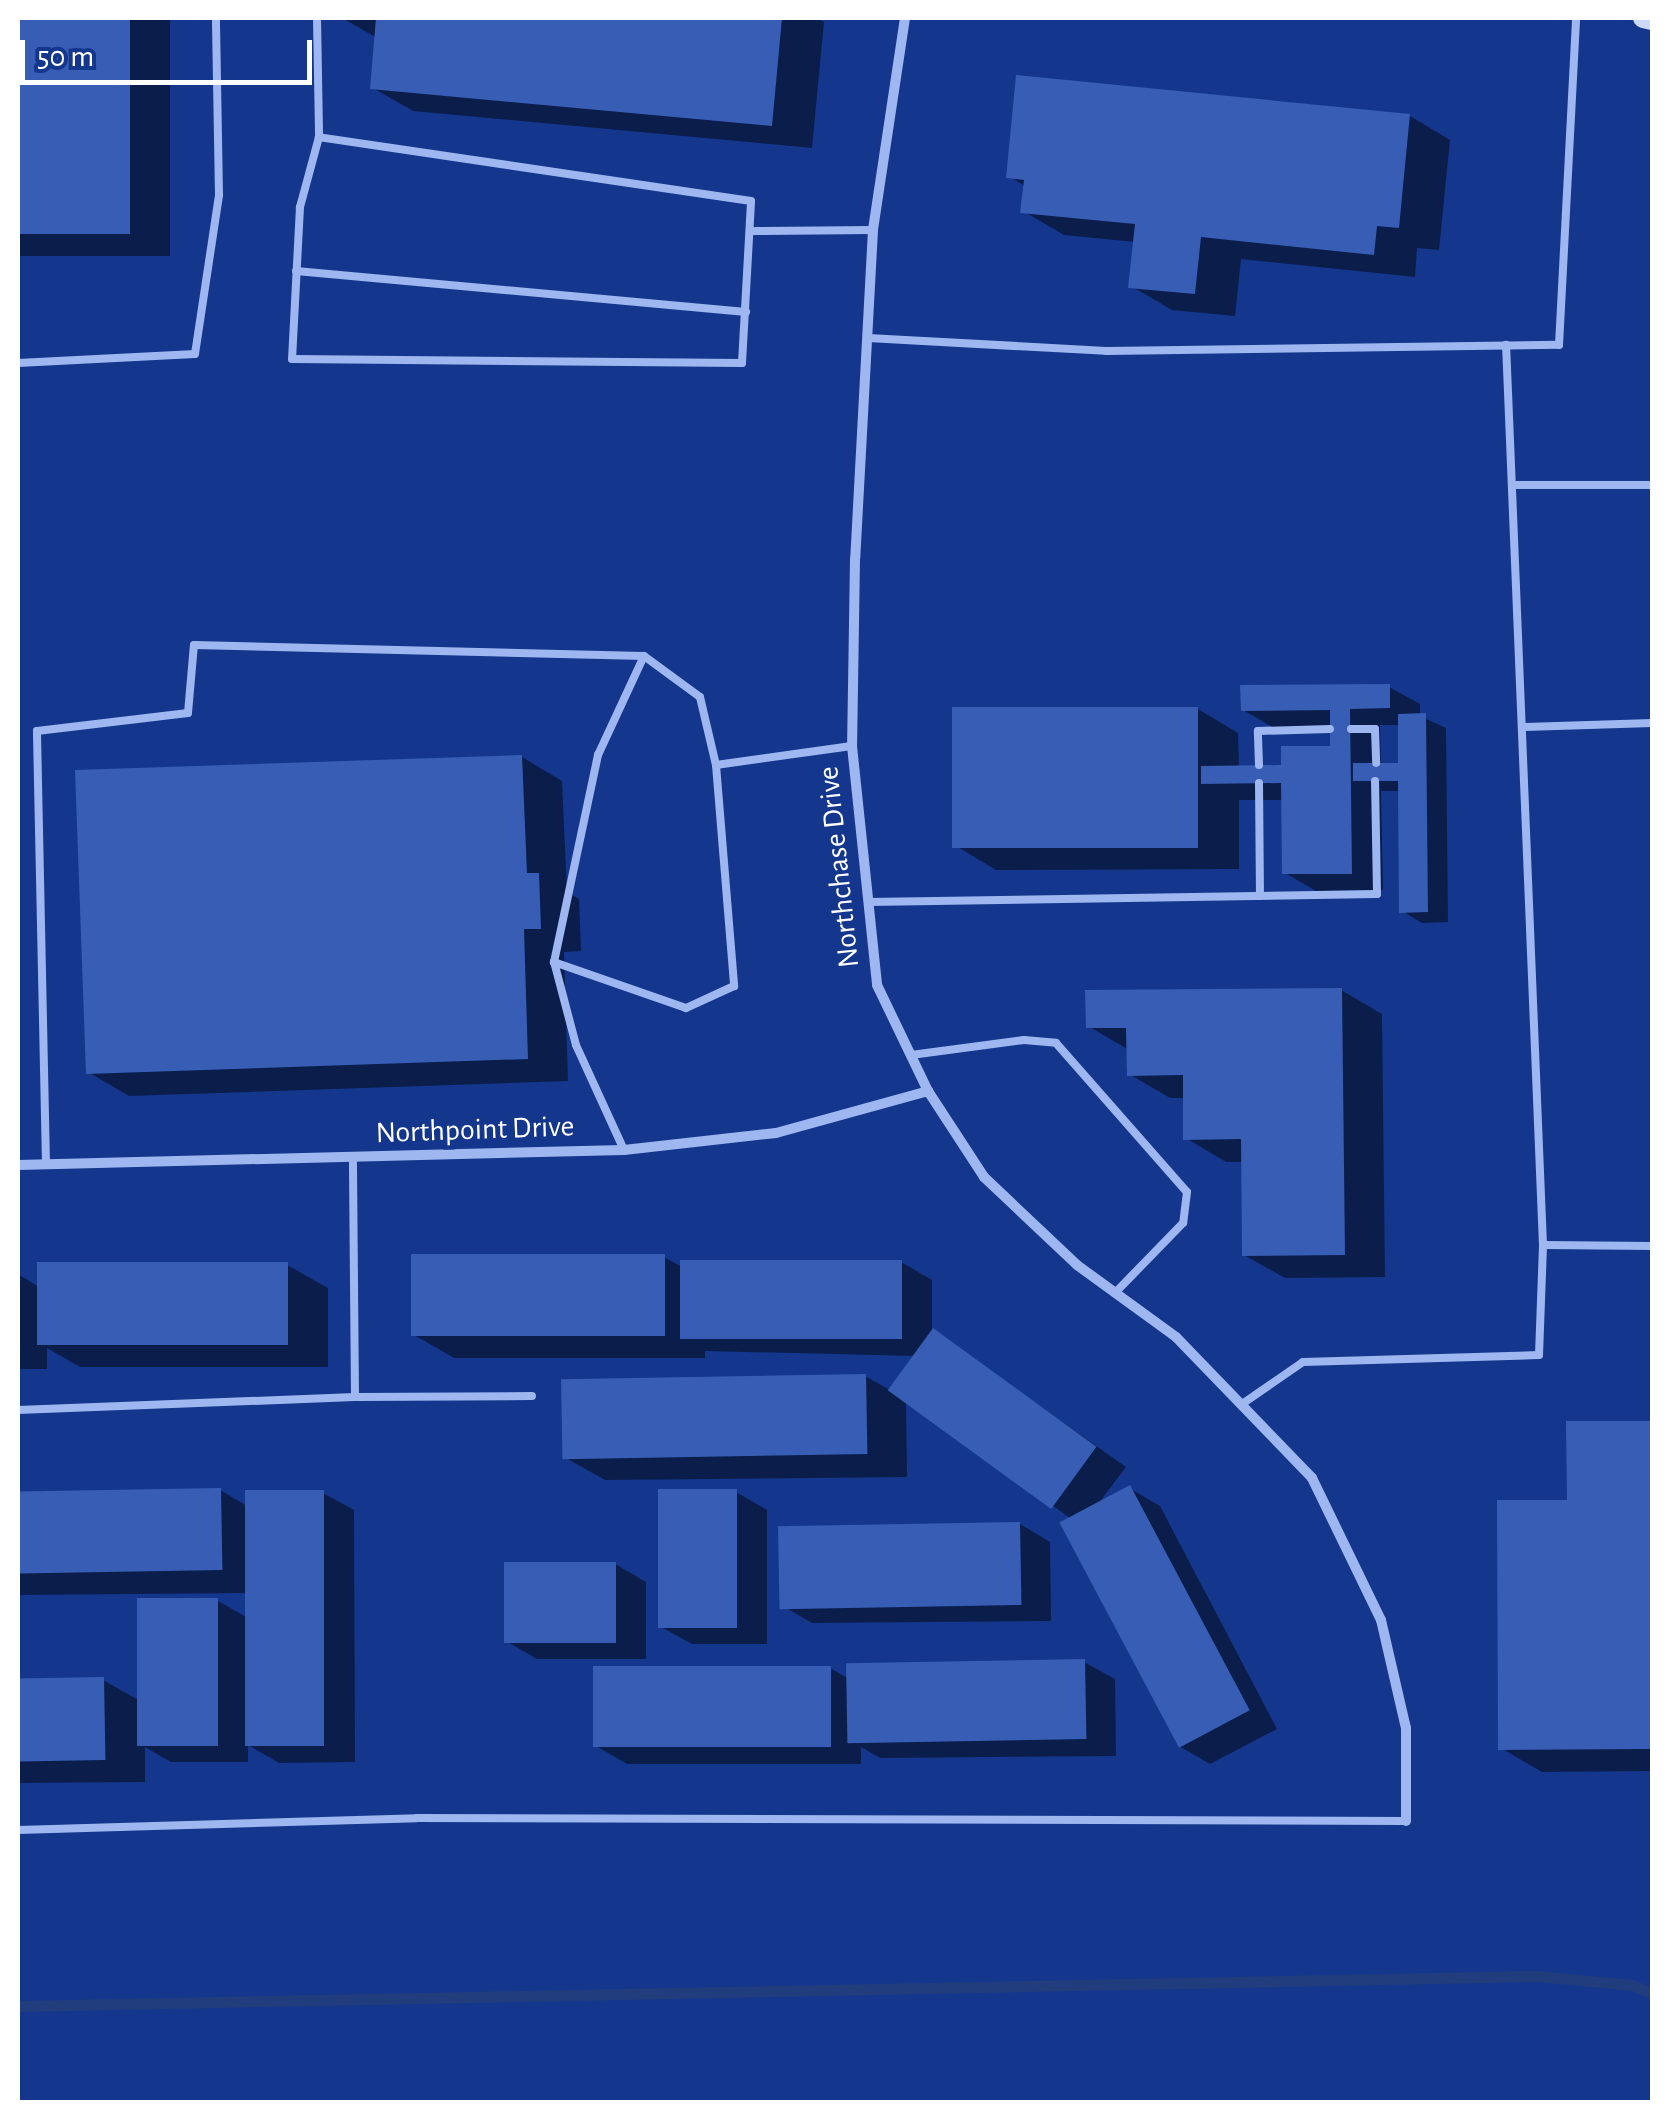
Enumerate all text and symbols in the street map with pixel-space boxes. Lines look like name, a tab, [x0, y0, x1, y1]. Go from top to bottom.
scale bar	[25, 20, 318, 82]
text: 50 m	[37, 42, 94, 72]
street label: Northchase Drive	[811, 764, 867, 970]
street label: Northpoint Drive	[375, 1109, 575, 1151]

